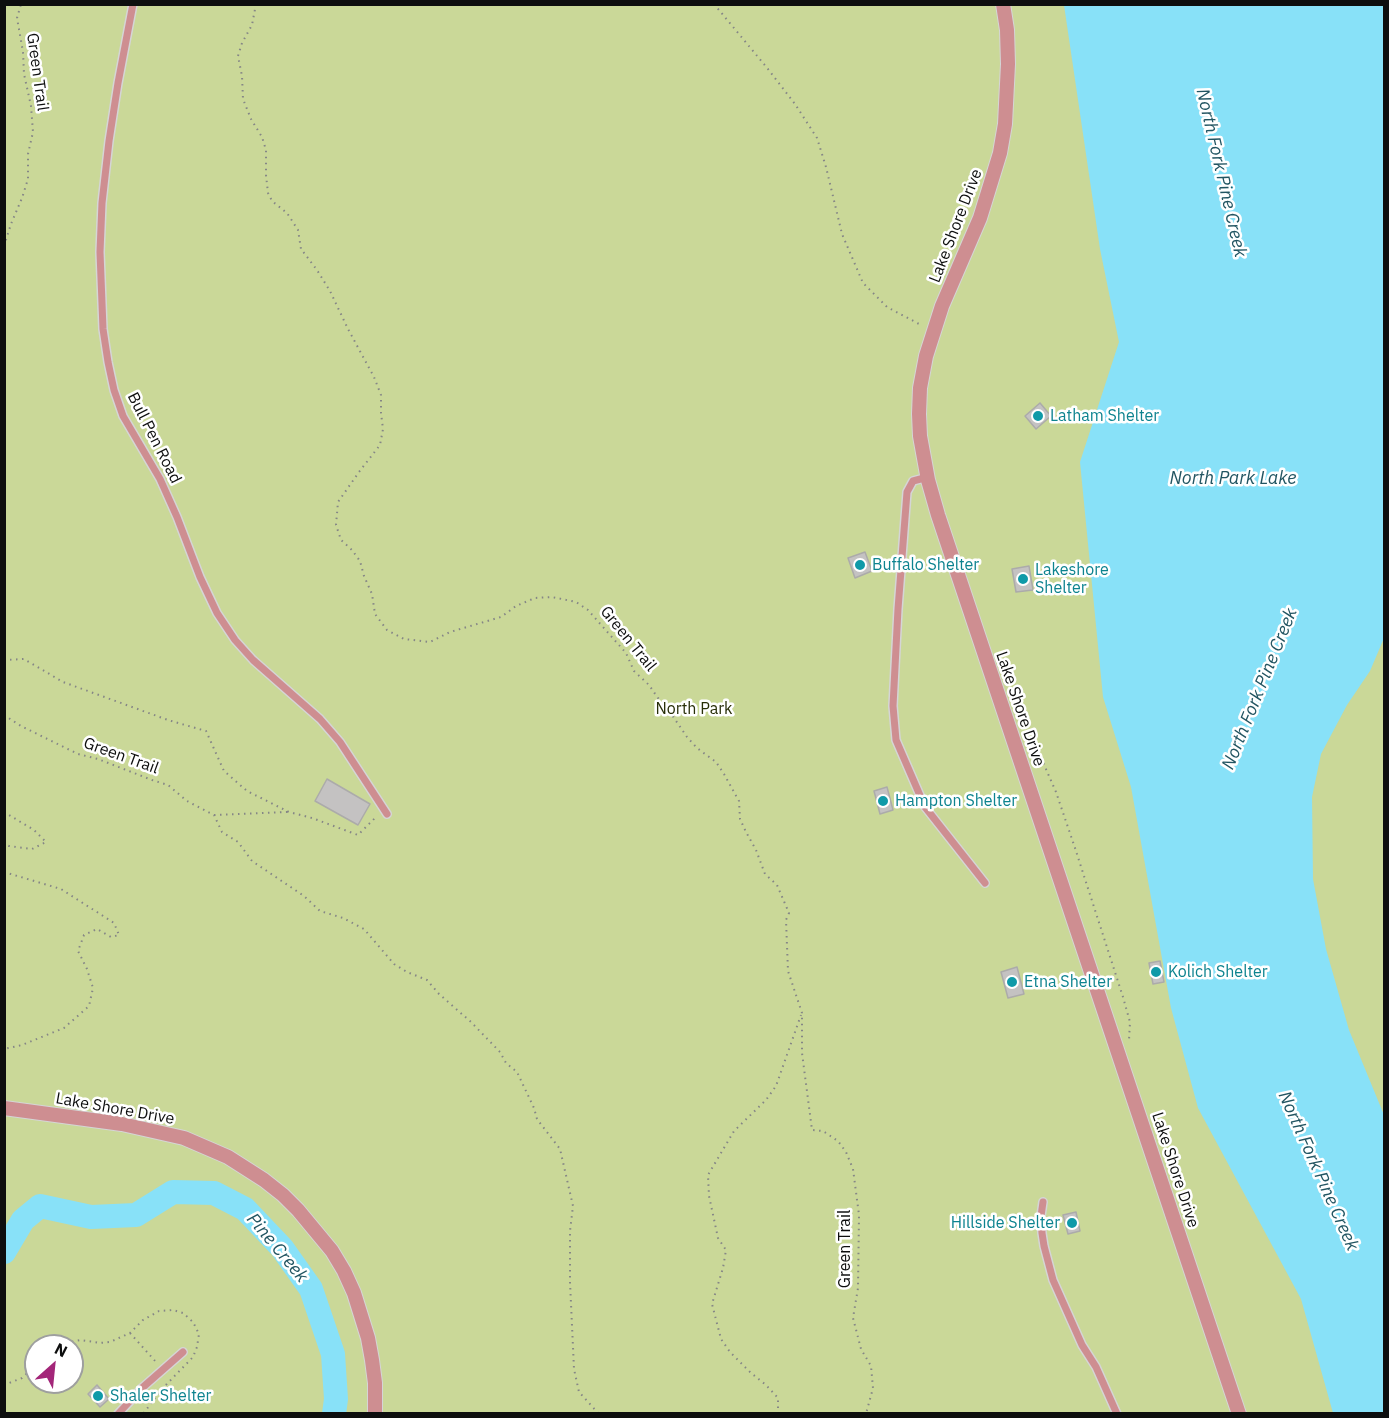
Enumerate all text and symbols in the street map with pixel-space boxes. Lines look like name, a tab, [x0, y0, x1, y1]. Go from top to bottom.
street label: Green Trail	[22, 32, 52, 112]
water label: North Fork Pine Creek	[1191, 87, 1251, 259]
street label: Lake Shore Drive	[926, 167, 986, 285]
street label: Bull Pen Road	[123, 389, 185, 487]
place label: Latham Shelter	[1050, 406, 1159, 426]
marker: Latham Shelter	[1031, 409, 1045, 423]
water label: North Park Lake	[1169, 468, 1297, 490]
place label: Buffalo Shelter	[872, 555, 979, 575]
marker: Buffalo Shelter	[853, 558, 867, 572]
place label: Lakeshore Shelter	[1035, 560, 1109, 598]
marker: Lakeshore Shelter	[1016, 572, 1030, 586]
street label: Green Trail	[596, 602, 660, 676]
water label: North Fork Pine Creek	[1218, 605, 1302, 773]
street label: Lake Shore Drive	[991, 649, 1049, 769]
park label: North Park	[655, 699, 733, 719]
street label: Green Trail	[81, 734, 161, 778]
place label: Hampton Shelter	[895, 791, 1017, 811]
marker: Hampton Shelter	[876, 794, 890, 808]
place label: Kolich Shelter	[1168, 962, 1268, 982]
marker: Kolich Shelter	[1149, 965, 1163, 979]
place label: Etna Shelter	[1024, 972, 1112, 992]
marker: Etna Shelter	[1005, 975, 1019, 989]
water label: North Fork Pine Creek	[1273, 1088, 1363, 1254]
street label: Lake Shore Drive	[54, 1089, 176, 1129]
street label: Lake Shore Drive	[1147, 1110, 1203, 1230]
water label: Pine Creek	[242, 1209, 312, 1287]
street label: Green Trail	[835, 1210, 855, 1288]
place label: Hillside Shelter	[951, 1213, 1060, 1233]
marker: Hillside Shelter	[1065, 1216, 1079, 1230]
north arrow	[24, 1334, 84, 1394]
text: N	[52, 1338, 71, 1361]
place label: Shaler Shelter	[110, 1386, 211, 1406]
marker: Shaler Shelter	[91, 1389, 105, 1403]

